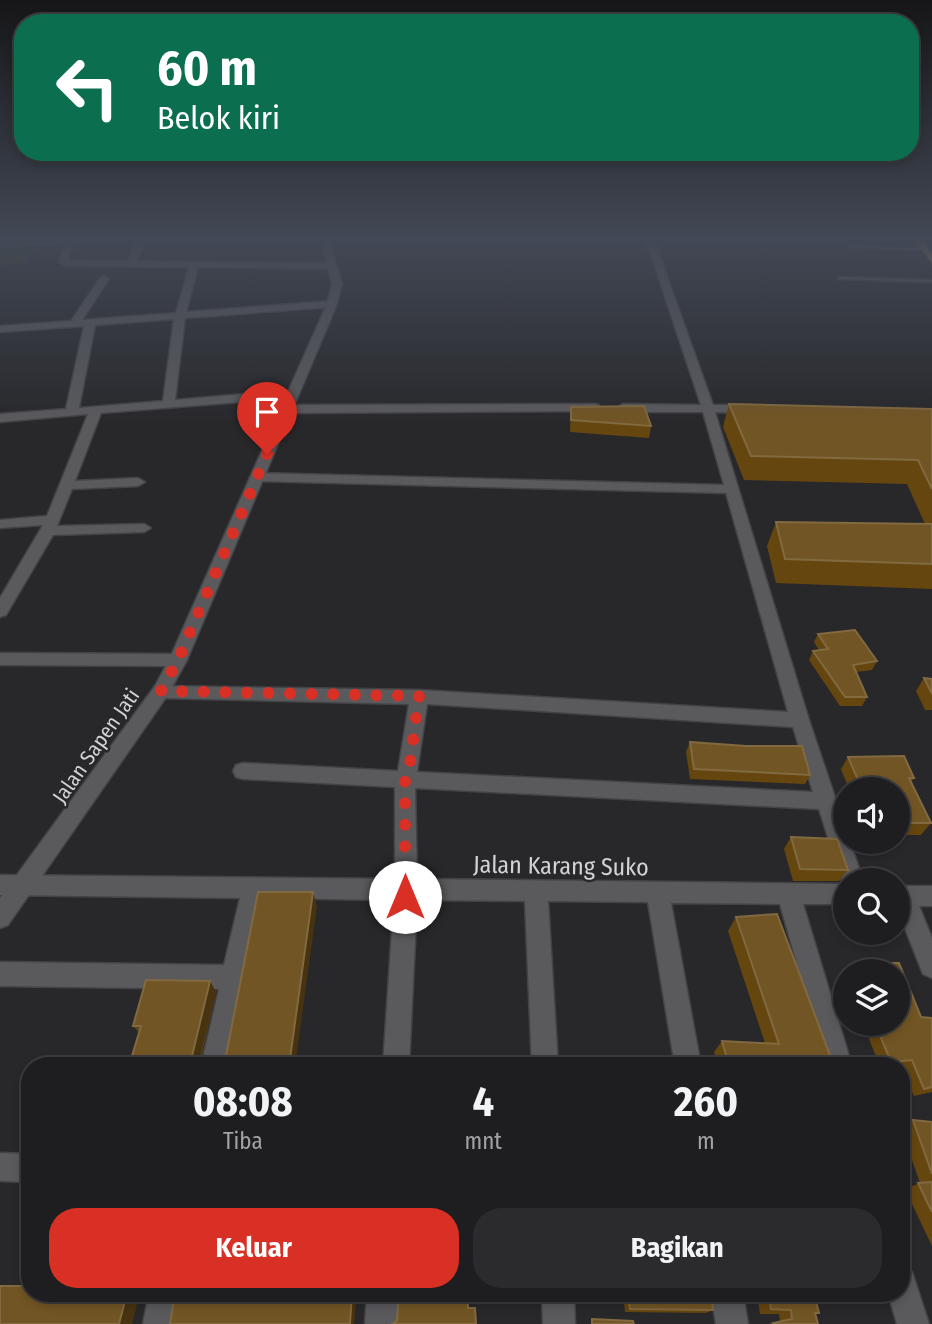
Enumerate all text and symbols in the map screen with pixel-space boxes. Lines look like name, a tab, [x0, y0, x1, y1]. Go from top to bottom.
text: 60 m	[157, 39, 257, 98]
icon: left	[42, 42, 133, 133]
text: Belok kiri	[157, 99, 280, 137]
pin	[237, 382, 297, 454]
icon: arrive	[248, 393, 286, 431]
street label: Jalan Sapen Jati	[47, 684, 145, 808]
map controls	[833, 777, 910, 1036]
button: sound	[833, 777, 910, 854]
street label: Jalan Karang Suko	[473, 850, 649, 882]
position arrow	[368, 860, 442, 934]
button: search	[833, 868, 910, 945]
button: layers	[833, 959, 910, 1036]
text: 08:08	[193, 1077, 293, 1127]
text: 4	[472, 1077, 494, 1127]
text: 260	[674, 1077, 738, 1127]
text: Tiba	[223, 1127, 263, 1155]
text: mnt	[465, 1127, 502, 1155]
text: m	[697, 1127, 715, 1155]
button: Keluar	[49, 1208, 459, 1288]
button: Bagikan	[473, 1208, 882, 1288]

